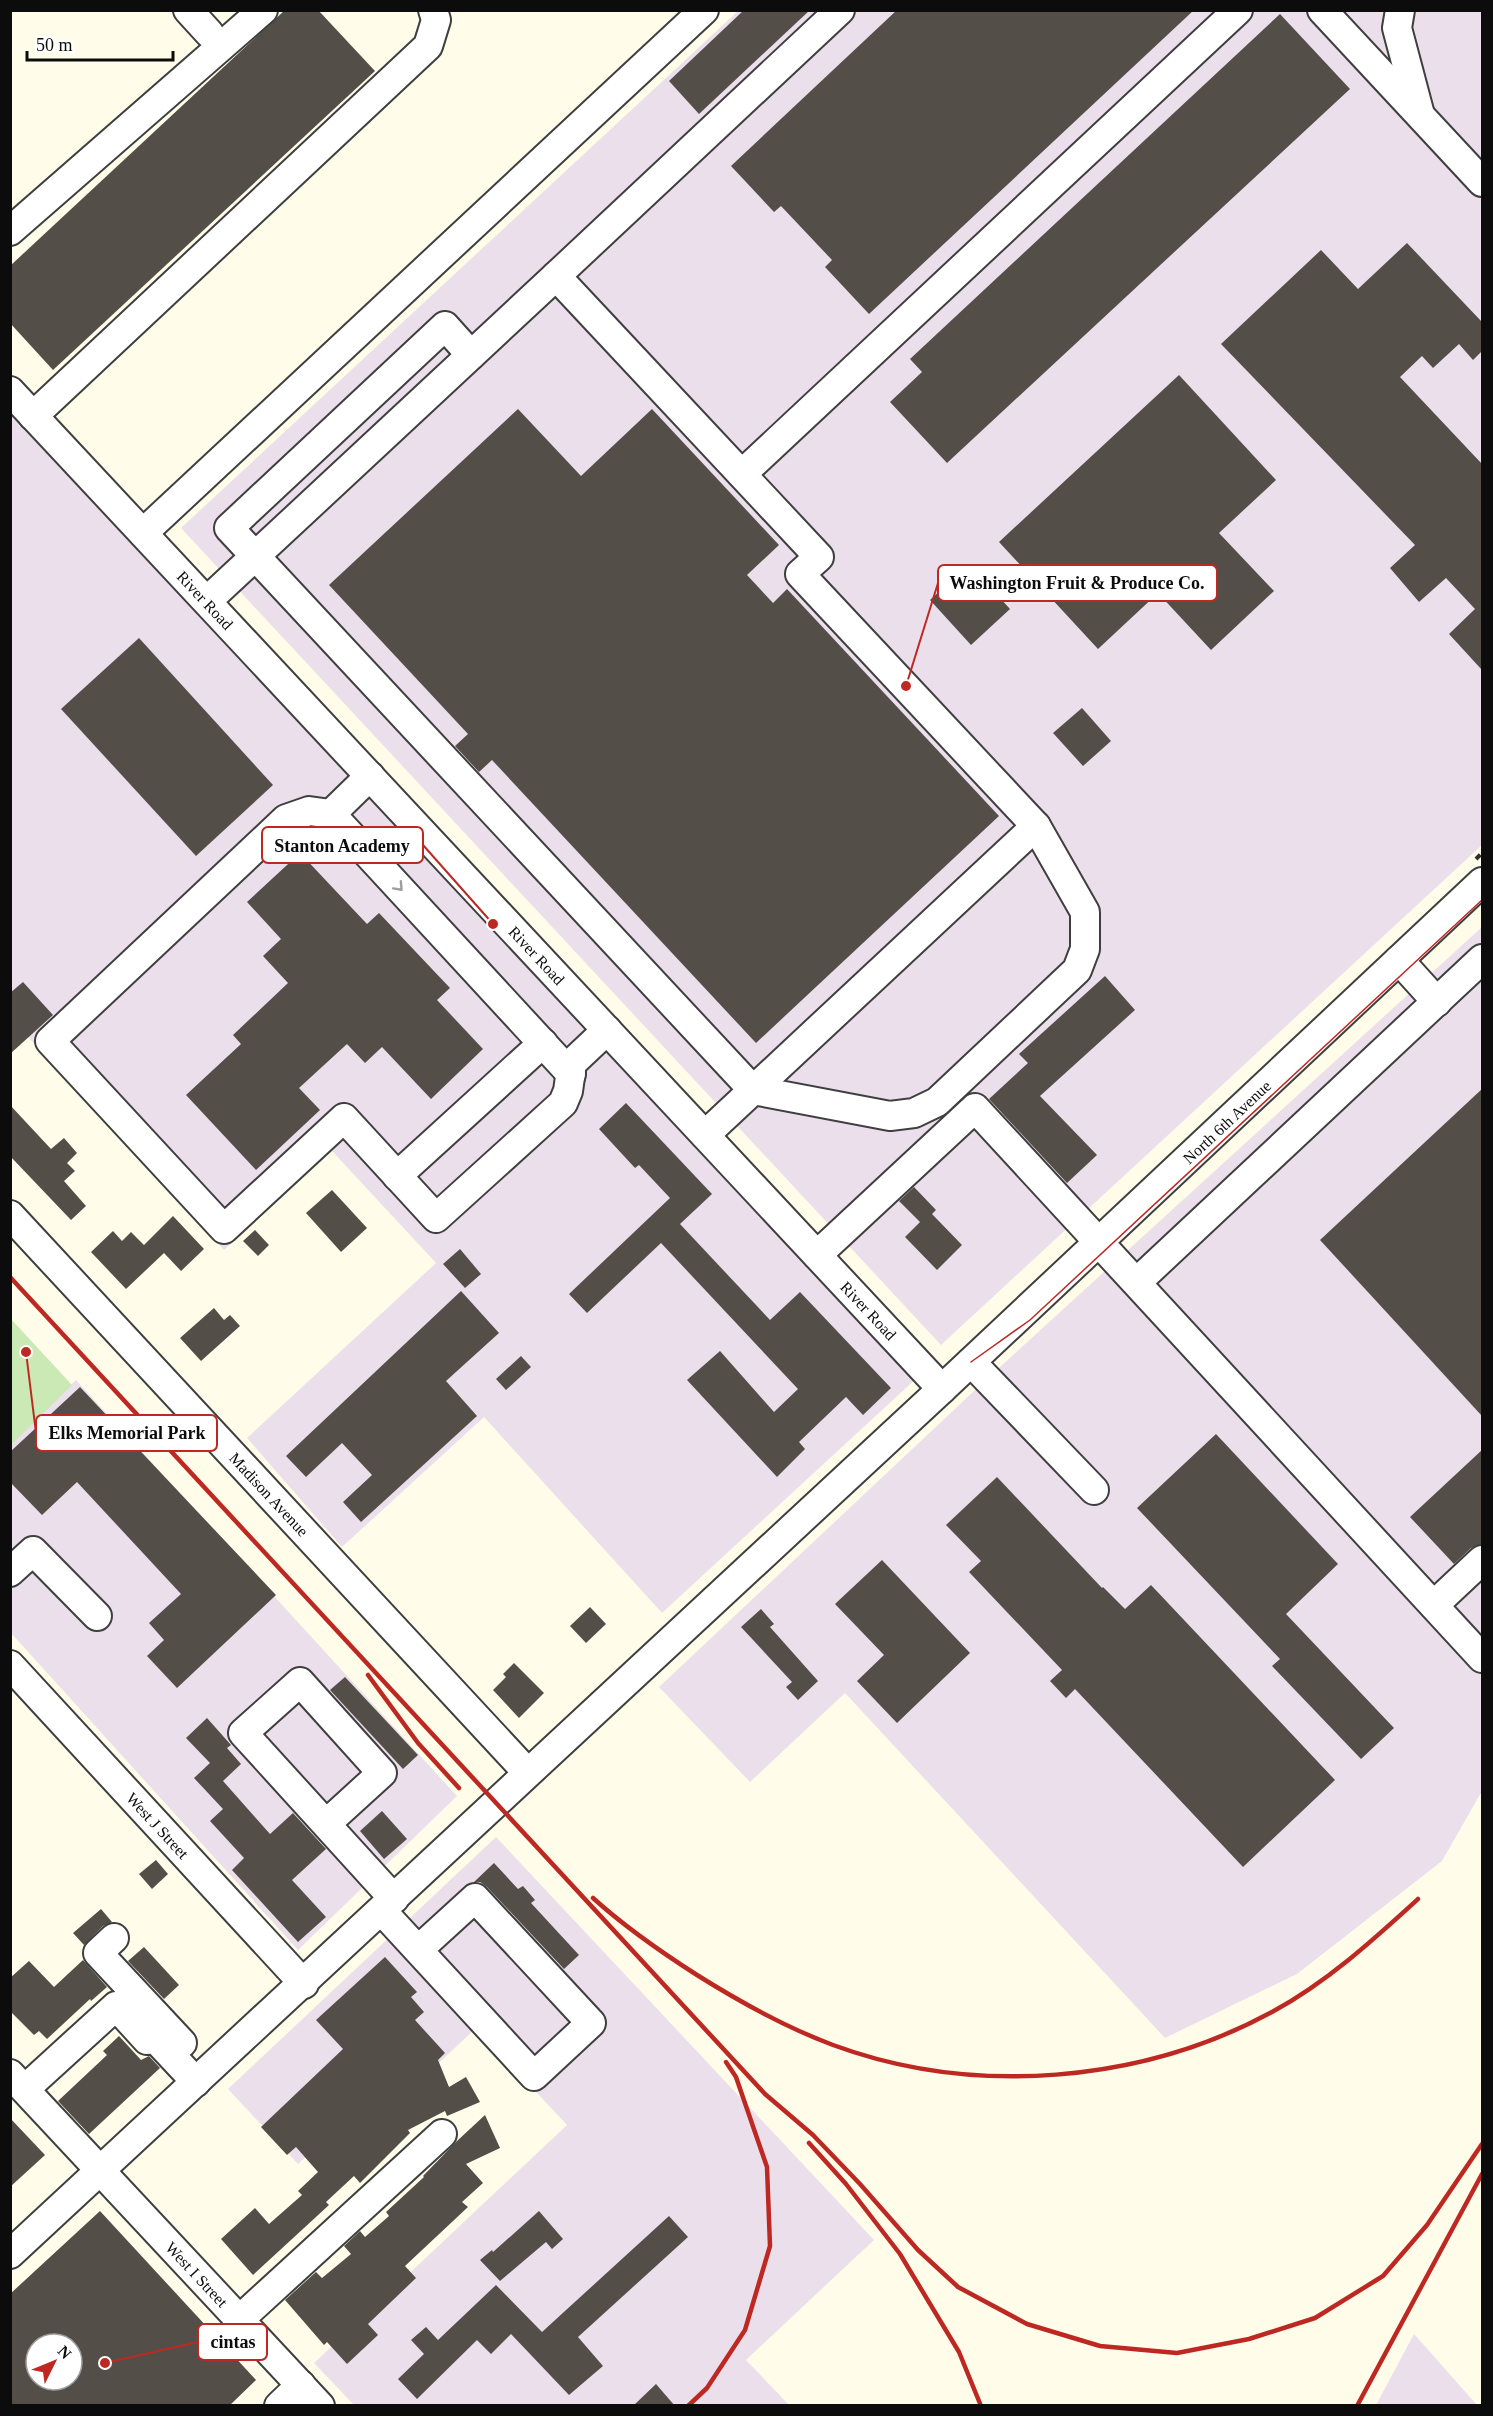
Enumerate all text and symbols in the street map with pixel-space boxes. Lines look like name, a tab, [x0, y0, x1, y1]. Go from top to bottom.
scale bar	[27, 24, 172, 62]
text: 50 m	[36, 35, 73, 55]
callout: Washington Fruit & Produce Co.	[938, 565, 1217, 601]
street label: River Road	[174, 568, 236, 633]
text: Washington Fruit & Produce Co.	[949, 573, 1205, 593]
callout: Stanton Academy	[262, 827, 423, 863]
text: Stanton Academy	[274, 836, 410, 856]
one-way arrow	[392, 881, 403, 891]
street label: River Road	[505, 923, 568, 988]
street label: North 6th Avenue	[1180, 1077, 1274, 1167]
street label: River Road	[837, 1278, 899, 1343]
callout: Elks Memorial Park	[36, 1415, 217, 1451]
text: Elks Memorial Park	[49, 1423, 205, 1443]
street label: Madison Avenue	[226, 1449, 312, 1540]
street label: West J Street	[123, 1789, 192, 1862]
street label: West I Street	[162, 2239, 231, 2311]
callout: cintas	[198, 2324, 267, 2360]
north arrow	[24, 2332, 84, 2392]
text: cintas	[211, 2332, 256, 2352]
text: N	[54, 2342, 75, 2362]

